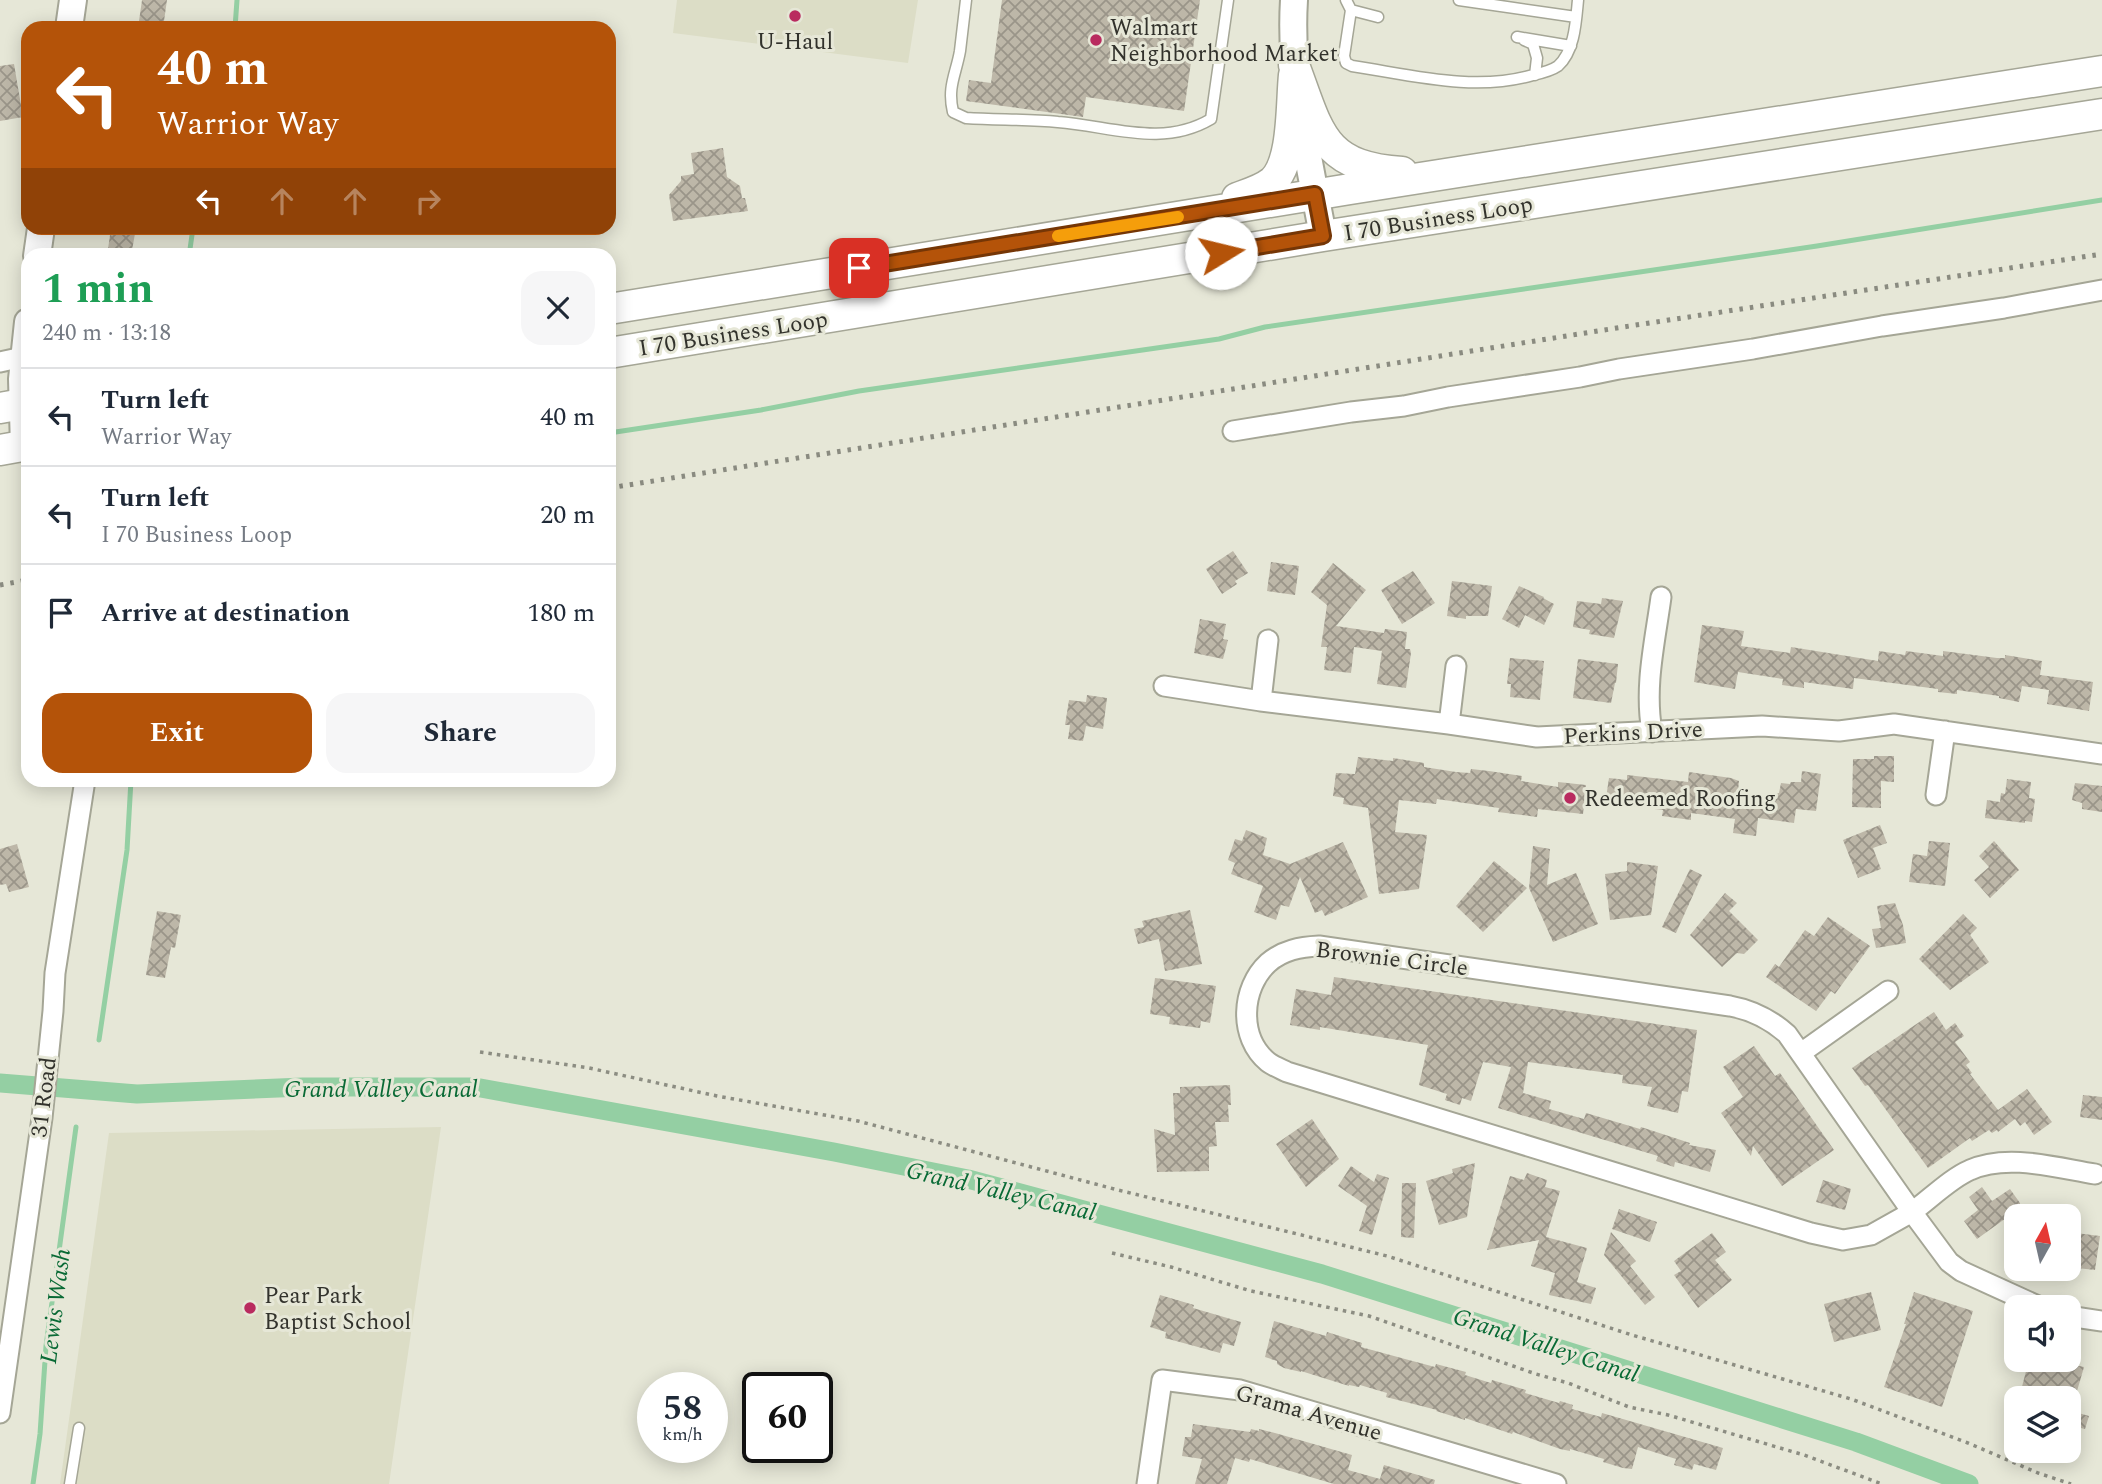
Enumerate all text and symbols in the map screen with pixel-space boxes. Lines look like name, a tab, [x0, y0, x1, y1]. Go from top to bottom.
marker: U-Haul	[787, 8, 803, 24]
place label: Walmart Neighborhood Market	[1110, 11, 1338, 72]
place label: U-Haul	[757, 25, 833, 60]
text: 40 m	[157, 32, 268, 107]
marker: Walmart Neighborhood Market	[1088, 32, 1104, 48]
icon: left	[42, 49, 133, 140]
text: Warrior Way	[157, 100, 338, 149]
icon: left	[190, 182, 228, 220]
icon: ahead	[263, 182, 301, 220]
icon: ahead	[336, 182, 374, 220]
icon: right	[409, 182, 447, 220]
street label: I 70 Business Loop	[1341, 187, 1535, 252]
position arrow	[1184, 216, 1258, 290]
pin	[829, 238, 889, 298]
icon: arrive	[840, 249, 878, 287]
text: 1 min	[42, 258, 154, 321]
button: close	[521, 271, 595, 345]
street label: I 70 Business Loop	[636, 302, 830, 367]
text: 240 m · 13:18	[42, 316, 171, 351]
text: Turn left	[101, 380, 209, 420]
text: 40 m	[540, 397, 595, 437]
icon: left	[42, 398, 80, 436]
text: Warrior Way	[101, 420, 231, 455]
text: Turn left	[101, 478, 209, 518]
text: 20 m	[540, 495, 595, 535]
icon: left	[42, 496, 80, 534]
text: I 70 Business Loop	[101, 518, 292, 553]
text: Arrive at destination	[101, 593, 350, 633]
text: 180 m	[527, 593, 595, 633]
icon: arrive	[42, 594, 80, 632]
button: Exit	[42, 693, 312, 773]
button: Share	[326, 693, 595, 773]
street label: Perkins Drive	[1563, 712, 1704, 755]
place label: Redeemed Roofing	[1584, 782, 1776, 817]
marker: Redeemed Roofing	[1562, 790, 1578, 806]
street label: Brownie Circle	[1314, 933, 1470, 986]
street label: 31 Road	[22, 1055, 67, 1139]
water label: Grand Valley Canal	[284, 1072, 478, 1108]
water label: Grand Valley Canal	[902, 1153, 1099, 1231]
north arrow	[2004, 1204, 2081, 1281]
map controls	[2004, 1204, 2081, 1463]
water label: Lewis Wash	[31, 1246, 81, 1366]
place label: Pear Park Baptist School	[264, 1279, 411, 1340]
button: sound	[2004, 1295, 2081, 1372]
water label: Grand Valley Canal	[1448, 1299, 1643, 1393]
marker: Pear Park Baptist School	[242, 1300, 258, 1316]
speed limit sign: 60	[742, 1372, 833, 1463]
street label: Grama Avenue	[1231, 1376, 1386, 1451]
text: 58	[663, 1382, 702, 1435]
button: layers	[2004, 1386, 2081, 1463]
text: km/h	[662, 1421, 703, 1448]

